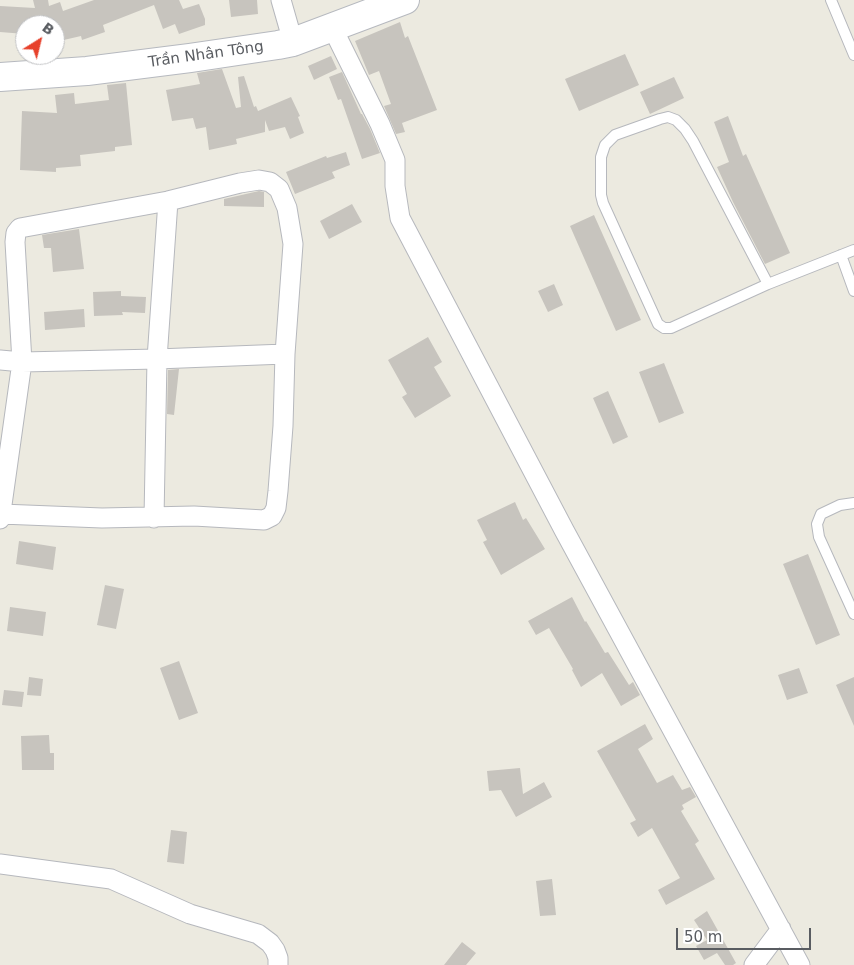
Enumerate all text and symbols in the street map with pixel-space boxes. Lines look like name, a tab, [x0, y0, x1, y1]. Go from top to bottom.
north arrow	[15, 15, 65, 65]
text: B	[39, 19, 57, 38]
street label: Trần Nhân Tông	[147, 38, 265, 72]
scale bar	[679, 918, 814, 950]
text: 50 m	[684, 928, 722, 946]

